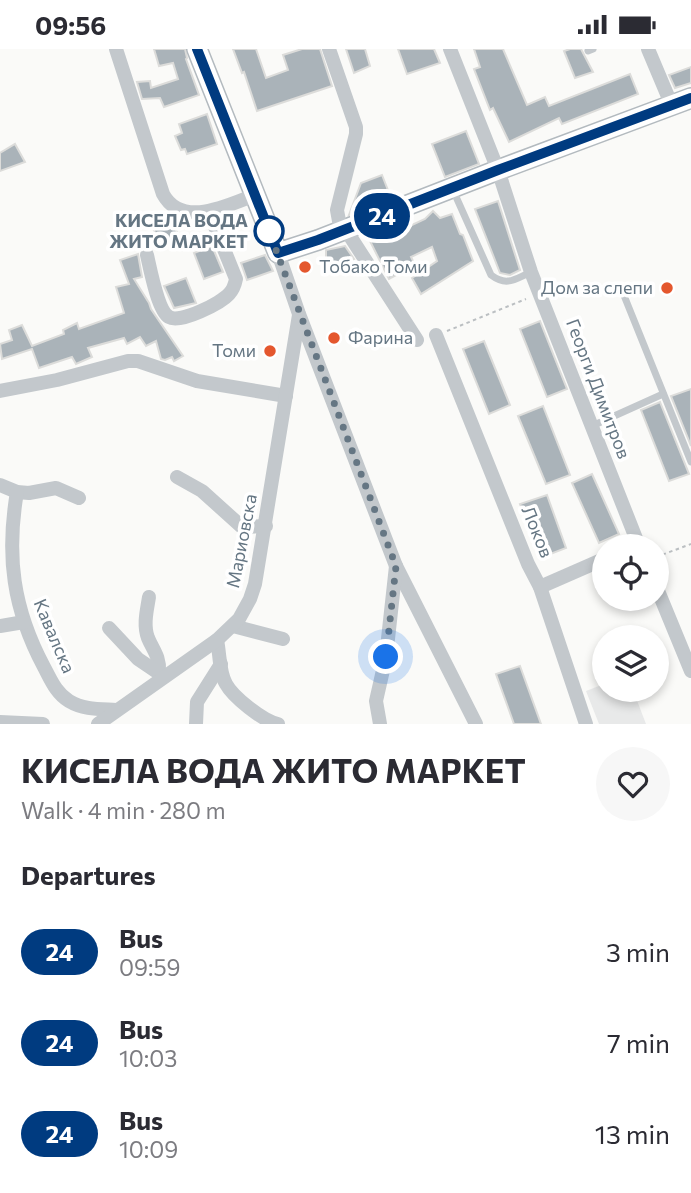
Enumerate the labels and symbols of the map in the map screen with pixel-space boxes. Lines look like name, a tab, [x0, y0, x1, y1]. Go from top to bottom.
line badge: 24	[350, 193, 414, 239]
place label: КИСЕЛА ВОДА ЖИТО МАРКЕТ	[109, 209, 248, 252]
marker: КИСЕЛА ВОДА ЖИТО МАРКЕТ	[254, 216, 284, 246]
place label: Тобако Томи	[319, 255, 428, 277]
marker: Тобако Томи	[297, 259, 313, 275]
place label: Дом за слепи	[541, 276, 653, 298]
marker: Дом за слепи	[659, 280, 675, 296]
street label: Георги Димитров	[562, 316, 636, 462]
place label: Фарина	[348, 326, 413, 348]
marker: Фарина	[326, 330, 342, 346]
place label: Томи	[212, 339, 256, 361]
marker: Томи	[262, 343, 278, 359]
street label: Мариовска	[221, 492, 261, 590]
street label: Локов	[518, 503, 558, 561]
street label: Кавалска	[29, 595, 80, 676]
your location	[368, 639, 403, 674]

